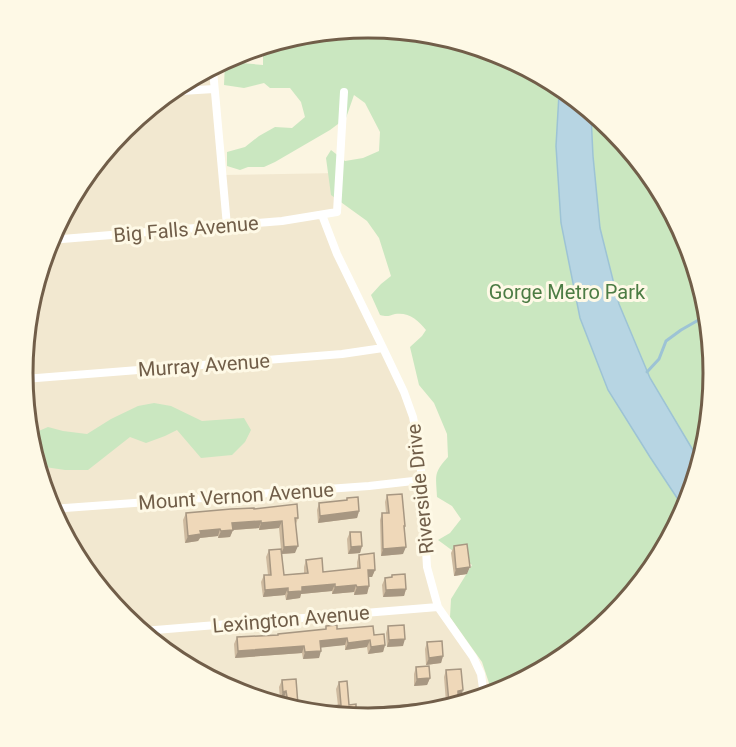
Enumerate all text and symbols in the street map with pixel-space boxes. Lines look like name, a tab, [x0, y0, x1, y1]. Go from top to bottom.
street label: Big Falls Avenue	[112, 211, 260, 247]
park label: Gorge Metro Park	[489, 280, 646, 304]
street label: Murray Avenue	[137, 348, 271, 382]
street label: Riverside Drive	[401, 423, 439, 555]
street label: Mount Vernon Avenue	[137, 477, 335, 515]
street label: Lexington Avenue	[211, 600, 371, 638]

